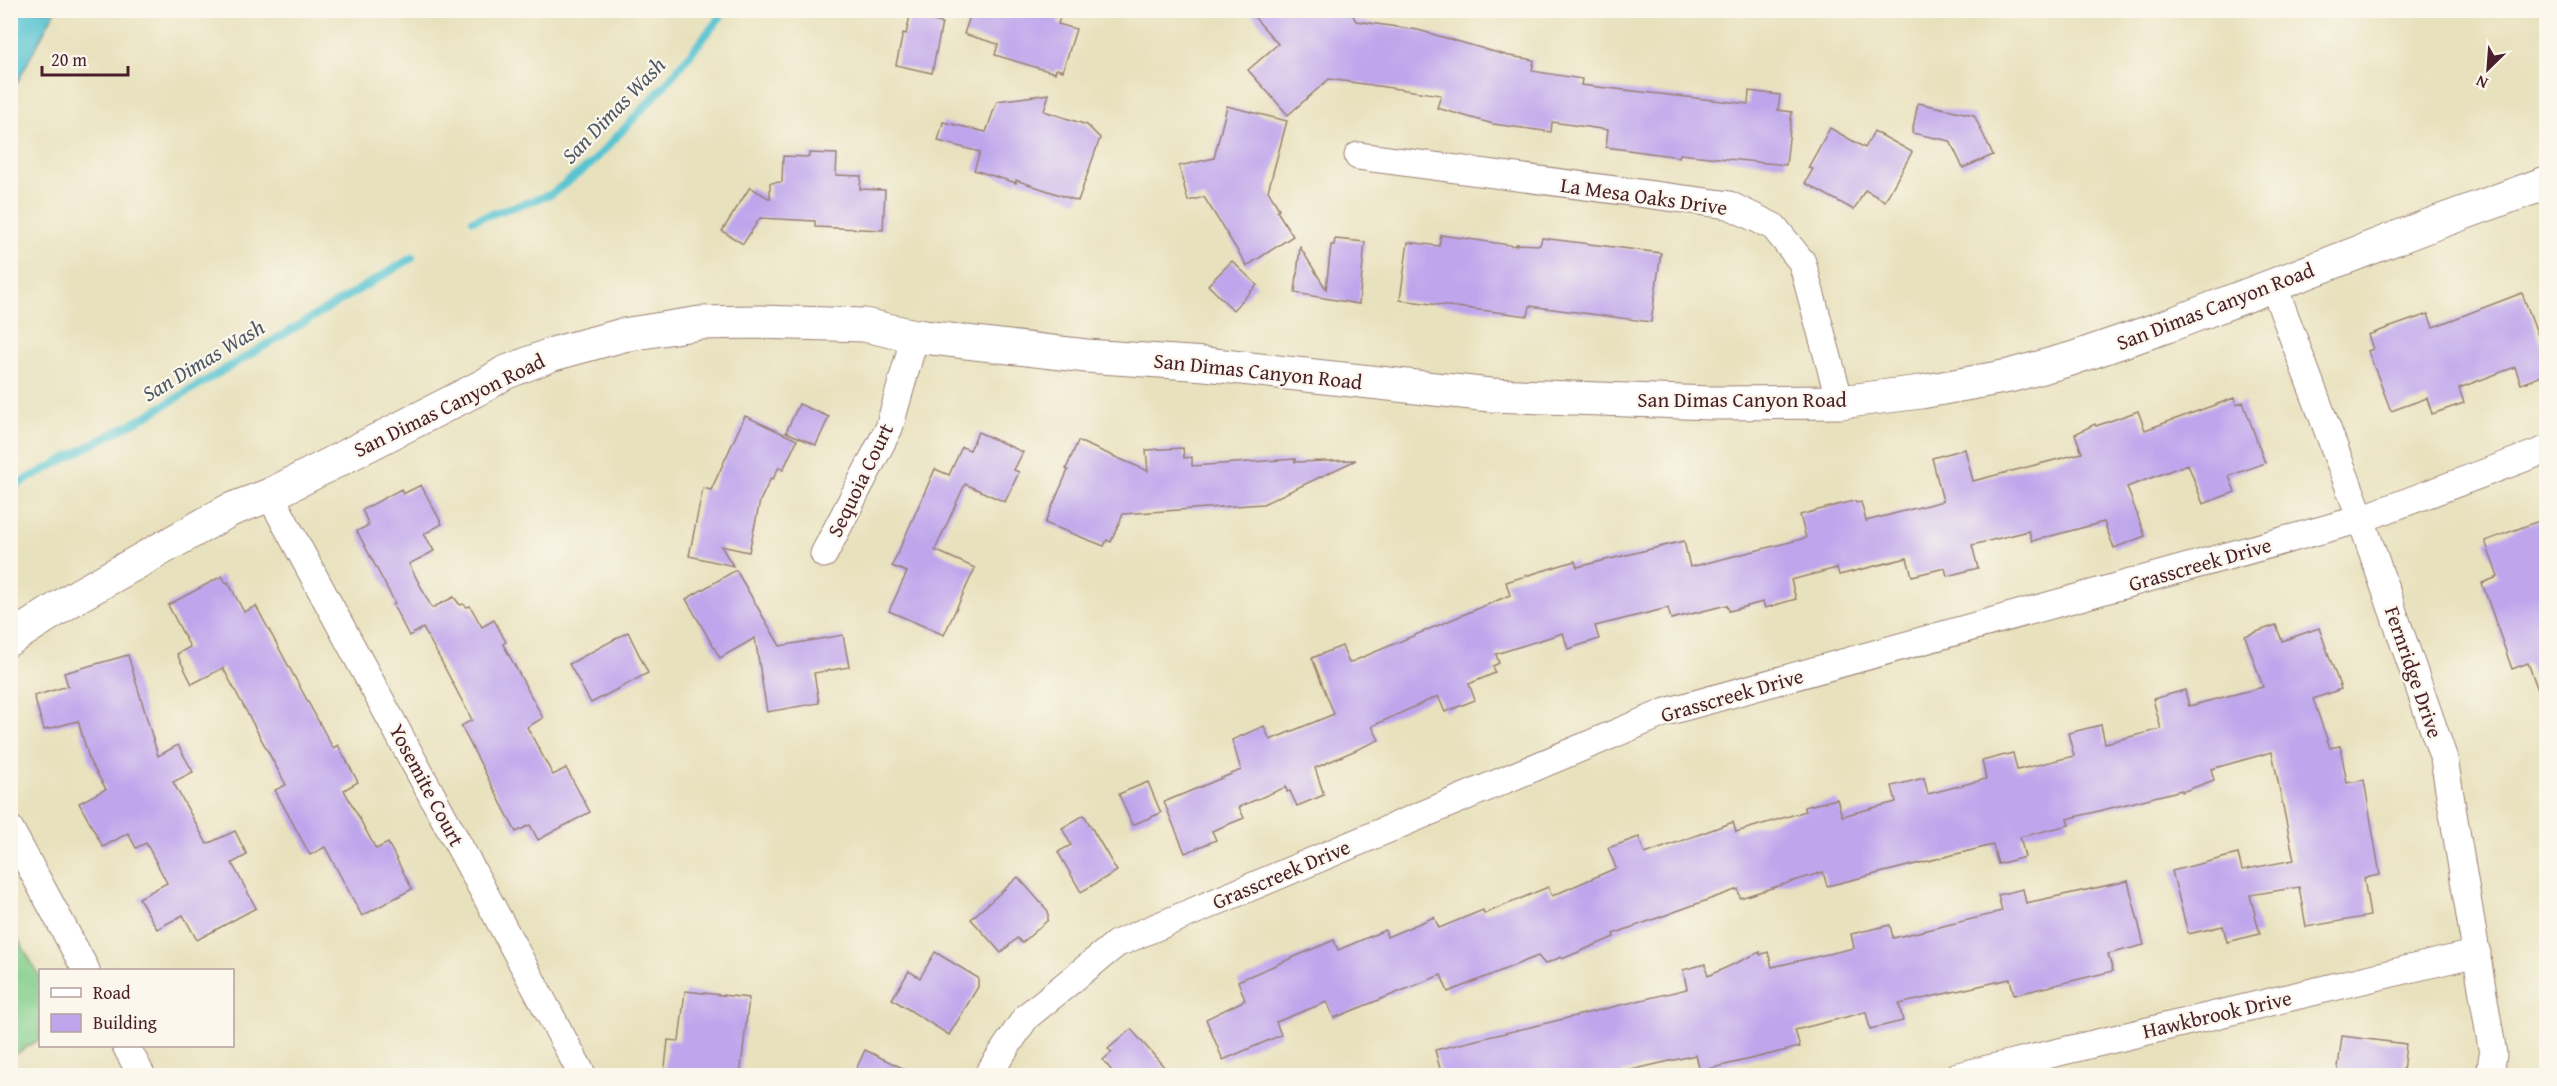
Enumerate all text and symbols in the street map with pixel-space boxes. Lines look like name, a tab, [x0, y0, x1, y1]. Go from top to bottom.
scale bar	[42, 39, 128, 77]
north arrow	[2458, 39, 2518, 99]
text: 20 m	[51, 46, 87, 73]
water label: San Dimas Wash	[554, 49, 672, 171]
text: N	[2471, 69, 2492, 96]
street label: La Mesa Oaks Drive	[1559, 169, 1730, 223]
street label: San Dimas Canyon Road	[2112, 254, 2319, 358]
water label: San Dimas Wash	[136, 311, 270, 409]
street label: San Dimas Canyon Road	[348, 345, 551, 465]
street label: San Dimas Canyon Road	[1152, 345, 1365, 397]
street label: San Dimas Canyon Road	[1637, 384, 1848, 415]
street label: Sequoia Court	[819, 417, 901, 542]
street label: Grasscreek Drive	[2125, 529, 2275, 599]
street label: Fernridge Drive	[2377, 602, 2451, 742]
street label: Grasscreek Drive	[1657, 660, 1807, 730]
street label: Yosemite Court	[382, 718, 473, 852]
street label: Grasscreek Drive	[1207, 831, 1355, 917]
legend	[39, 969, 234, 1047]
text: Road	[93, 979, 131, 1006]
street label: Hawkbrook Drive	[2139, 982, 2295, 1046]
text: Building	[93, 1009, 157, 1036]

